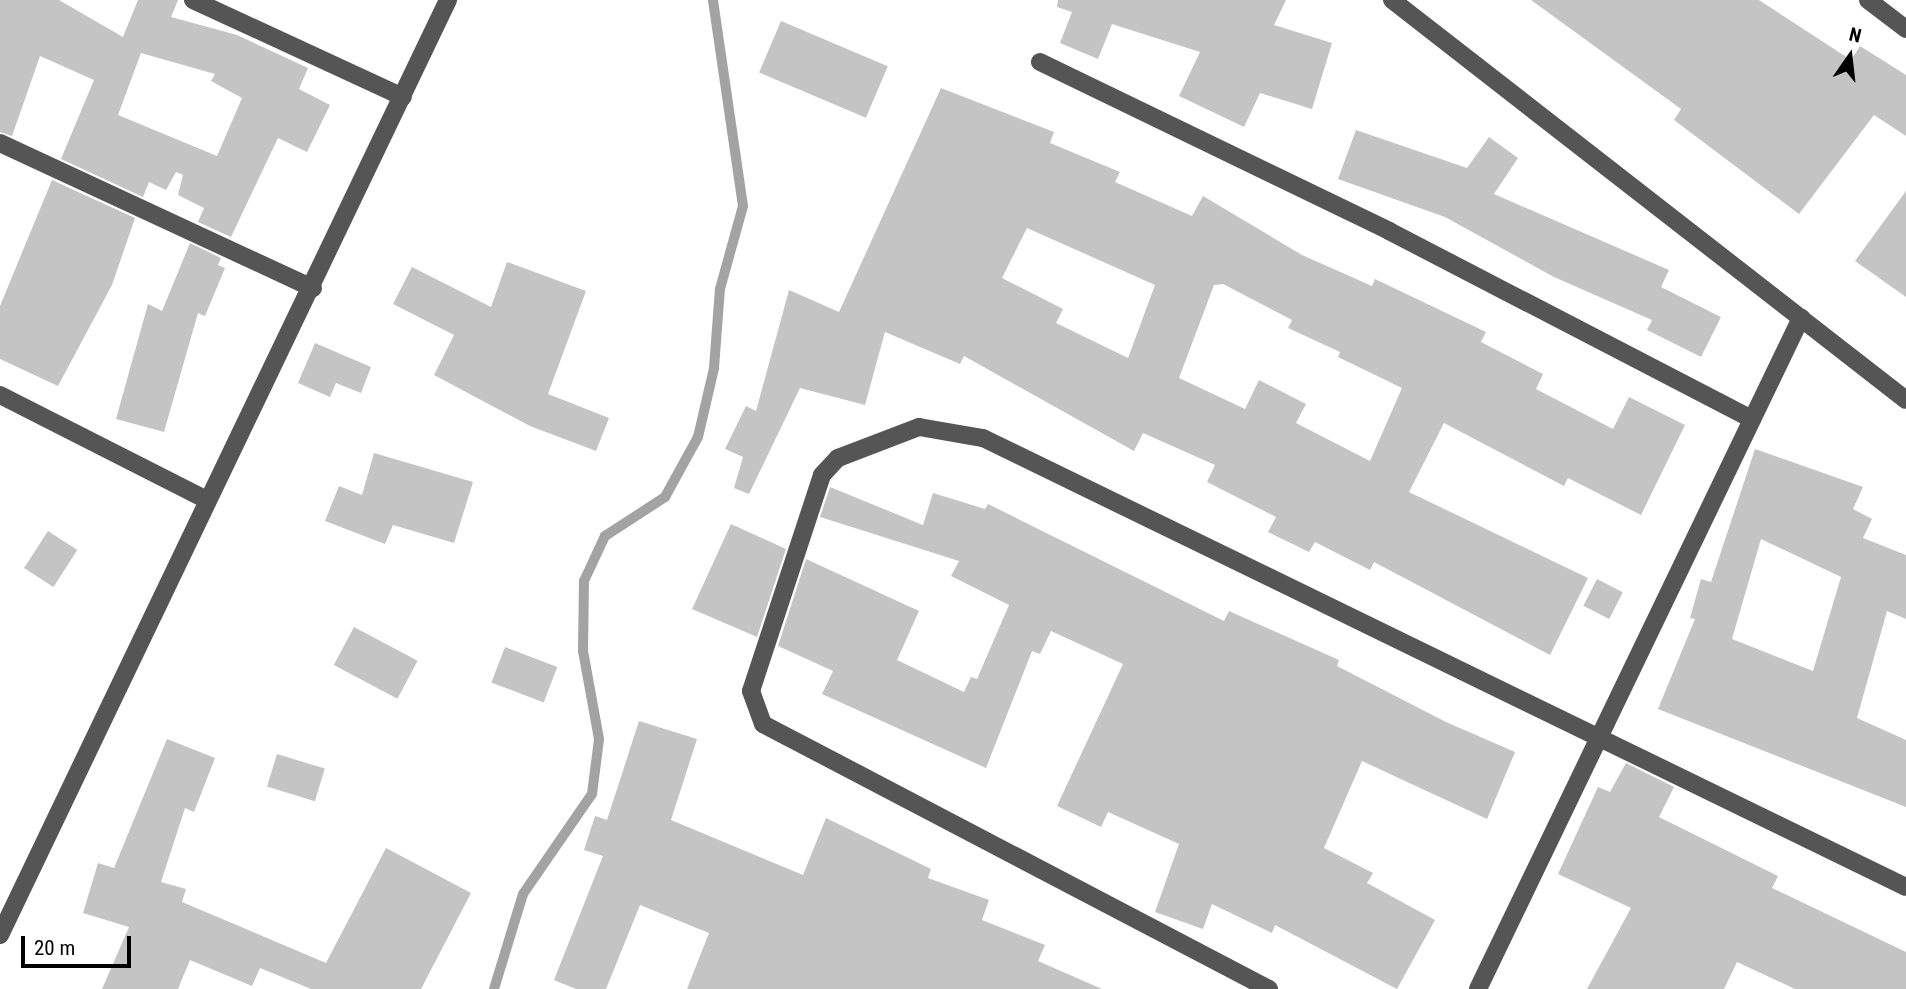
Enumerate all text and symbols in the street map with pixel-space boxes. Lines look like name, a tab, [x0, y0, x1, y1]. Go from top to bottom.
north arrow	[1815, 21, 1885, 91]
text: N	[1847, 23, 1864, 48]
scale bar	[24, 922, 135, 966]
text: 20 m	[34, 936, 75, 960]

